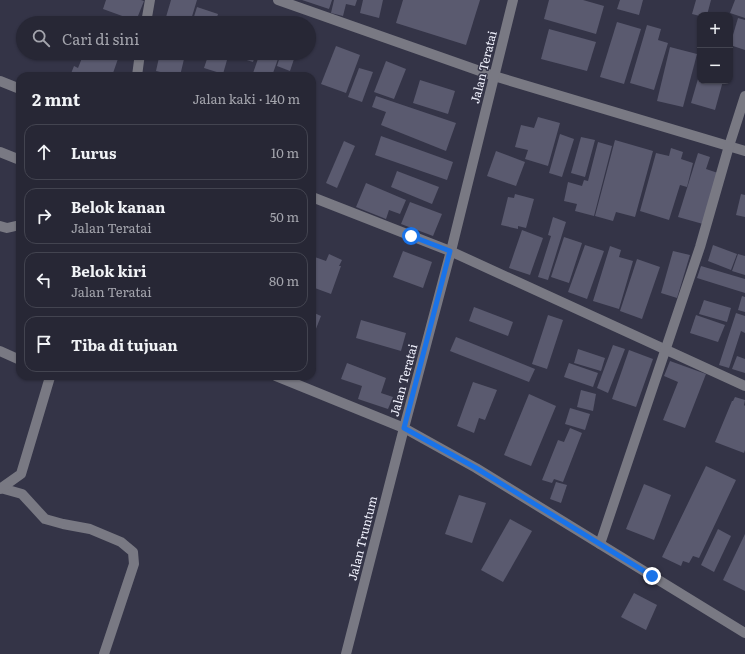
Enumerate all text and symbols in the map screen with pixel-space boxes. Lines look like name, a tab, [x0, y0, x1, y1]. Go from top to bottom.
map controls	[697, 12, 733, 84]
button: +	[697, 12, 733, 48]
search box	[16, 16, 316, 60]
icon: search	[30, 27, 52, 49]
text: Cari di sini	[62, 27, 139, 50]
street label: Jalan Teratai	[465, 29, 501, 105]
button: −	[697, 48, 733, 84]
text: 2 mnt	[32, 86, 80, 111]
text: Jalan kaki · 140 m	[192, 89, 300, 108]
icon: ahead	[33, 141, 55, 163]
text: Lurus	[71, 141, 116, 164]
text: 10 m	[271, 143, 299, 162]
text: Belok kanan	[71, 195, 165, 218]
icon: right	[33, 205, 55, 227]
text: 50 m	[270, 207, 299, 226]
text: Jalan Teratai	[71, 218, 152, 237]
route start	[402, 227, 420, 245]
text: Belok kiri	[71, 259, 147, 282]
icon: left	[33, 269, 55, 291]
text: 80 m	[269, 271, 299, 290]
text: Jalan Teratai	[71, 282, 152, 301]
icon: arrive	[33, 333, 55, 355]
text: Tiba di tujuan	[71, 333, 178, 356]
street label: Jalan Teratai	[385, 342, 421, 418]
street label: Jalan Truntum	[343, 493, 381, 582]
route end	[643, 567, 661, 585]

